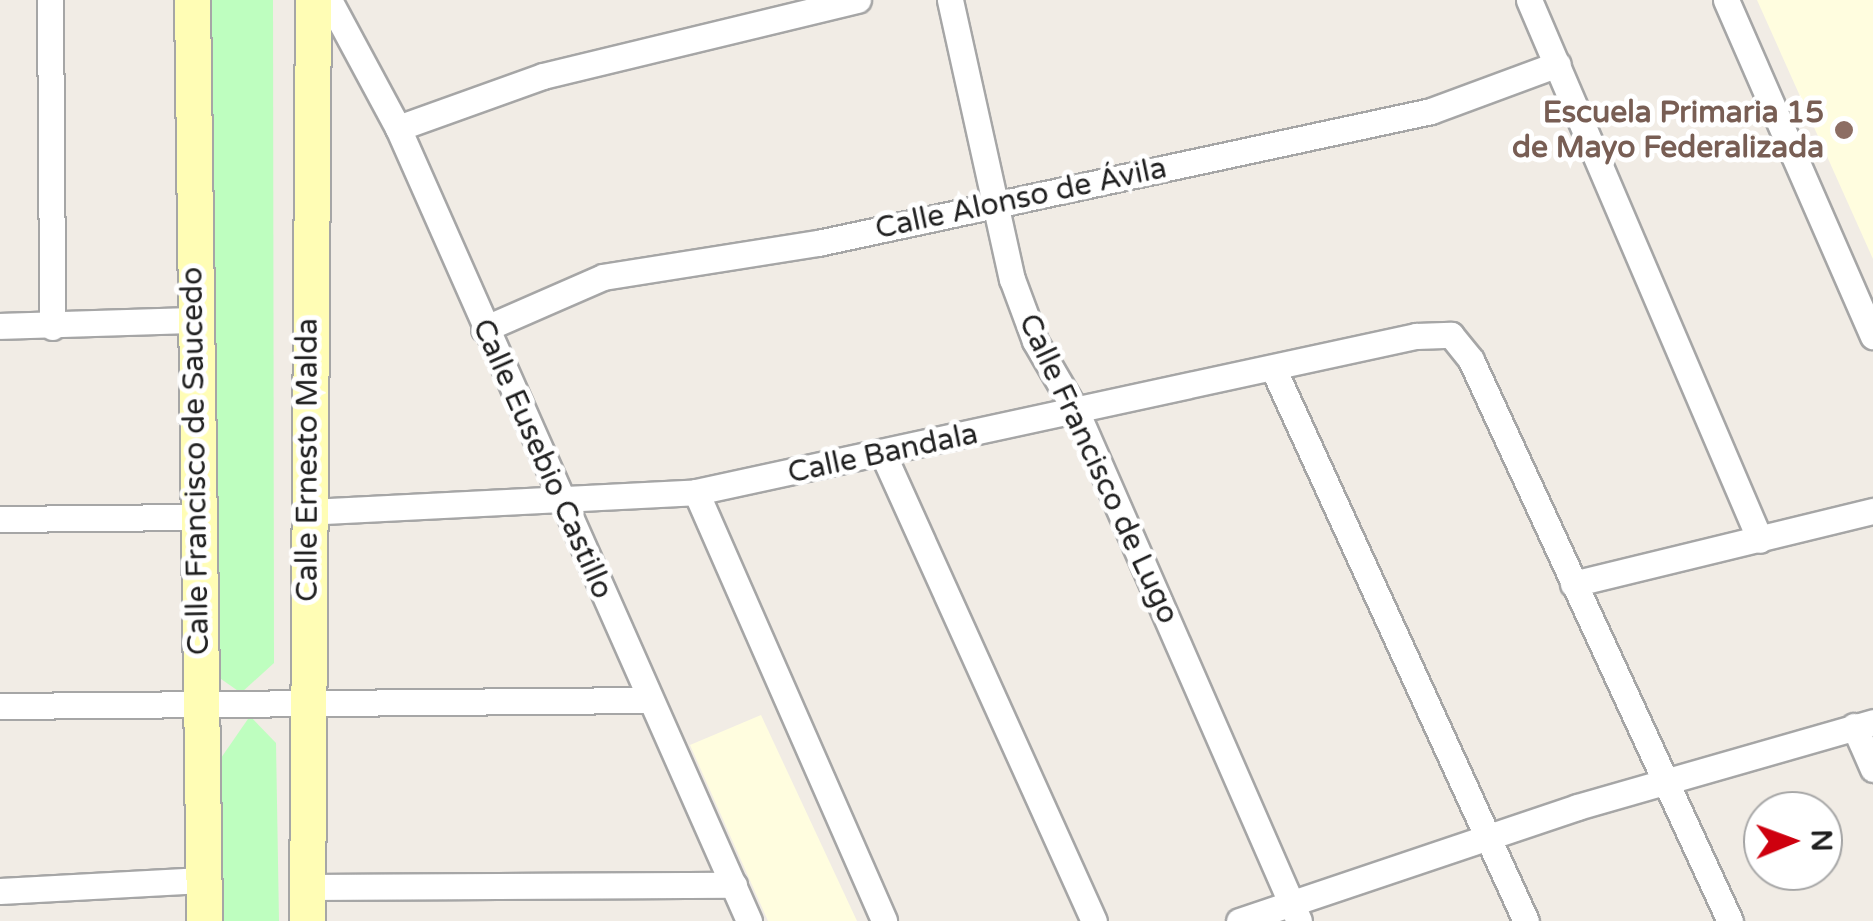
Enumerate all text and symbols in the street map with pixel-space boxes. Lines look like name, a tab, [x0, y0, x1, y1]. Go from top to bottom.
place label: Escuela Primaria 15 de Mayo Federalizada	[1512, 95, 1824, 166]
marker: Escuela Primaria 15 de Mayo Federalizada	[1833, 119, 1855, 141]
street label: Calle Alonso de Ávila	[872, 151, 1170, 247]
street label: Calle Francisco de Saucedo	[175, 266, 217, 656]
street label: Calle Francisco de Lugo	[1010, 308, 1186, 630]
street label: Calle Eusebio Castillo	[464, 314, 620, 604]
street label: Calle Ernesto Malda	[290, 318, 326, 602]
street label: Calle Bandala	[785, 416, 981, 492]
north arrow	[1743, 791, 1843, 891]
text: N	[1804, 829, 1838, 852]

